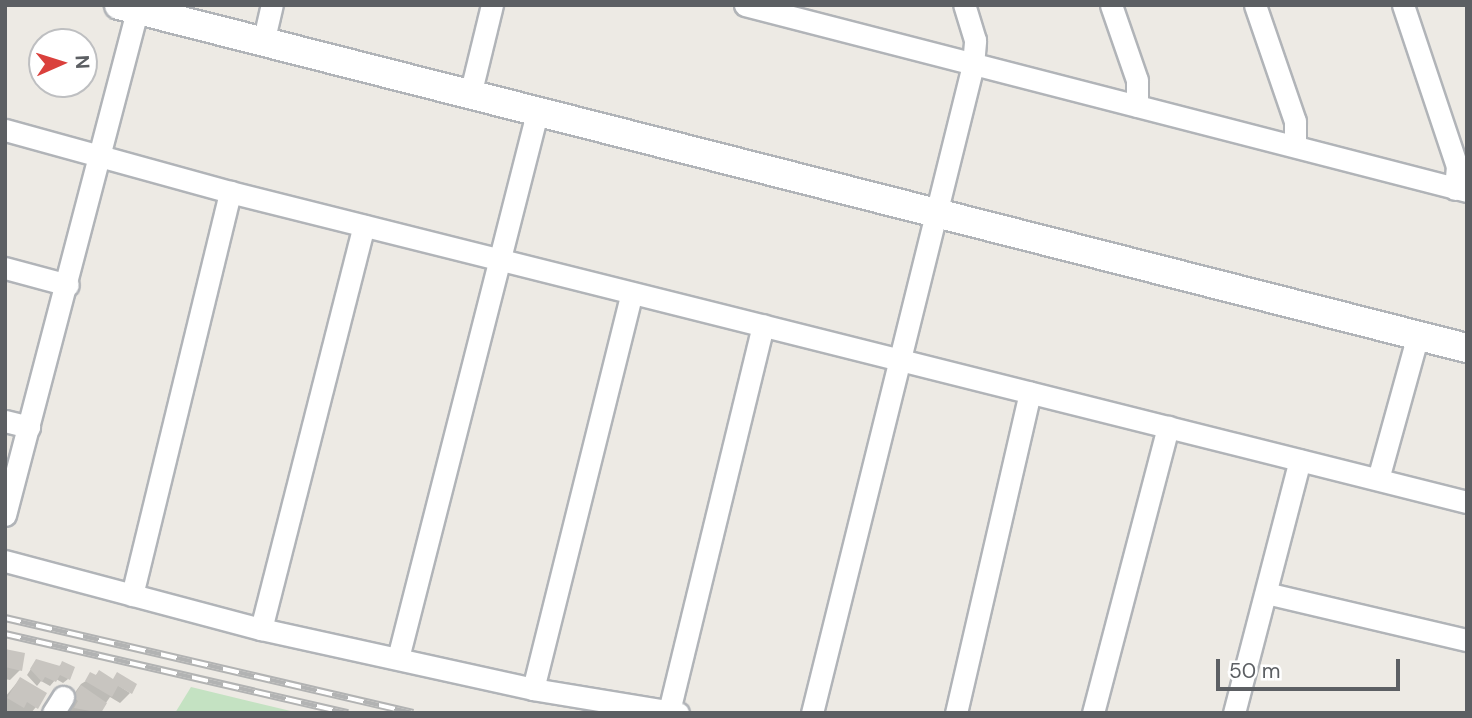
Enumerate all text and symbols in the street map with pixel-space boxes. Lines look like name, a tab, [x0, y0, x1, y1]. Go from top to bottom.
north arrow	[28, 28, 98, 98]
text: N	[70, 54, 95, 70]
scale bar	[1220, 644, 1404, 688]
text: 50 m	[1229, 657, 1280, 685]

